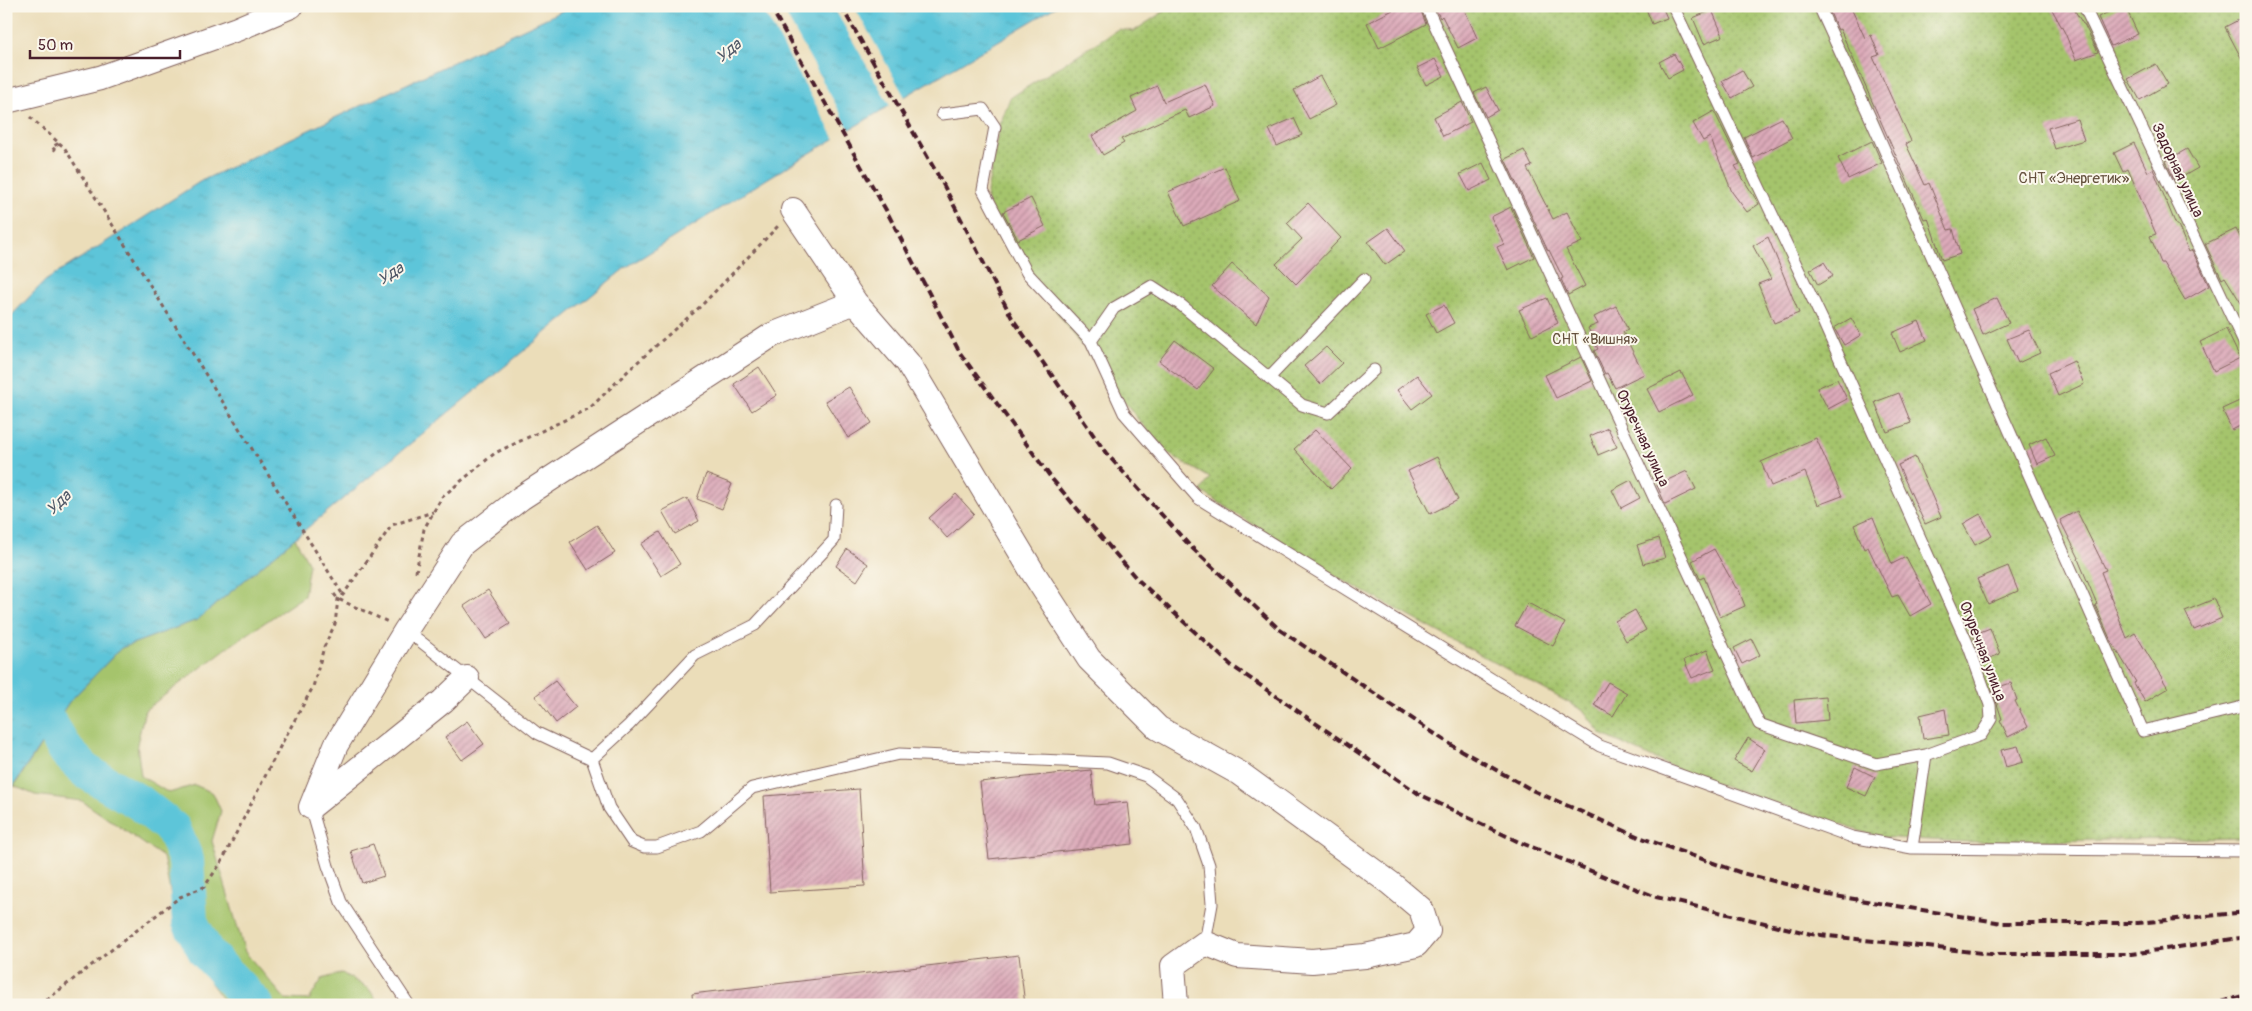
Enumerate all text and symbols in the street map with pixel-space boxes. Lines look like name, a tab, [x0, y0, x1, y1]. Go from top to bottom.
scale bar	[30, 28, 180, 60]
water label: Уда	[712, 34, 746, 67]
text: 50 m	[38, 36, 73, 55]
street label: Задорная улица	[2147, 120, 2208, 221]
park label: СНТ «Энергетик»	[2019, 169, 2130, 188]
water label: Уда	[374, 257, 408, 289]
park label: СНТ «Вишня»	[1552, 330, 1638, 349]
street label: Огуречная улица	[1612, 387, 1673, 490]
water label: Уда	[42, 485, 76, 519]
street label: Огуречная улица	[1955, 599, 2010, 704]

